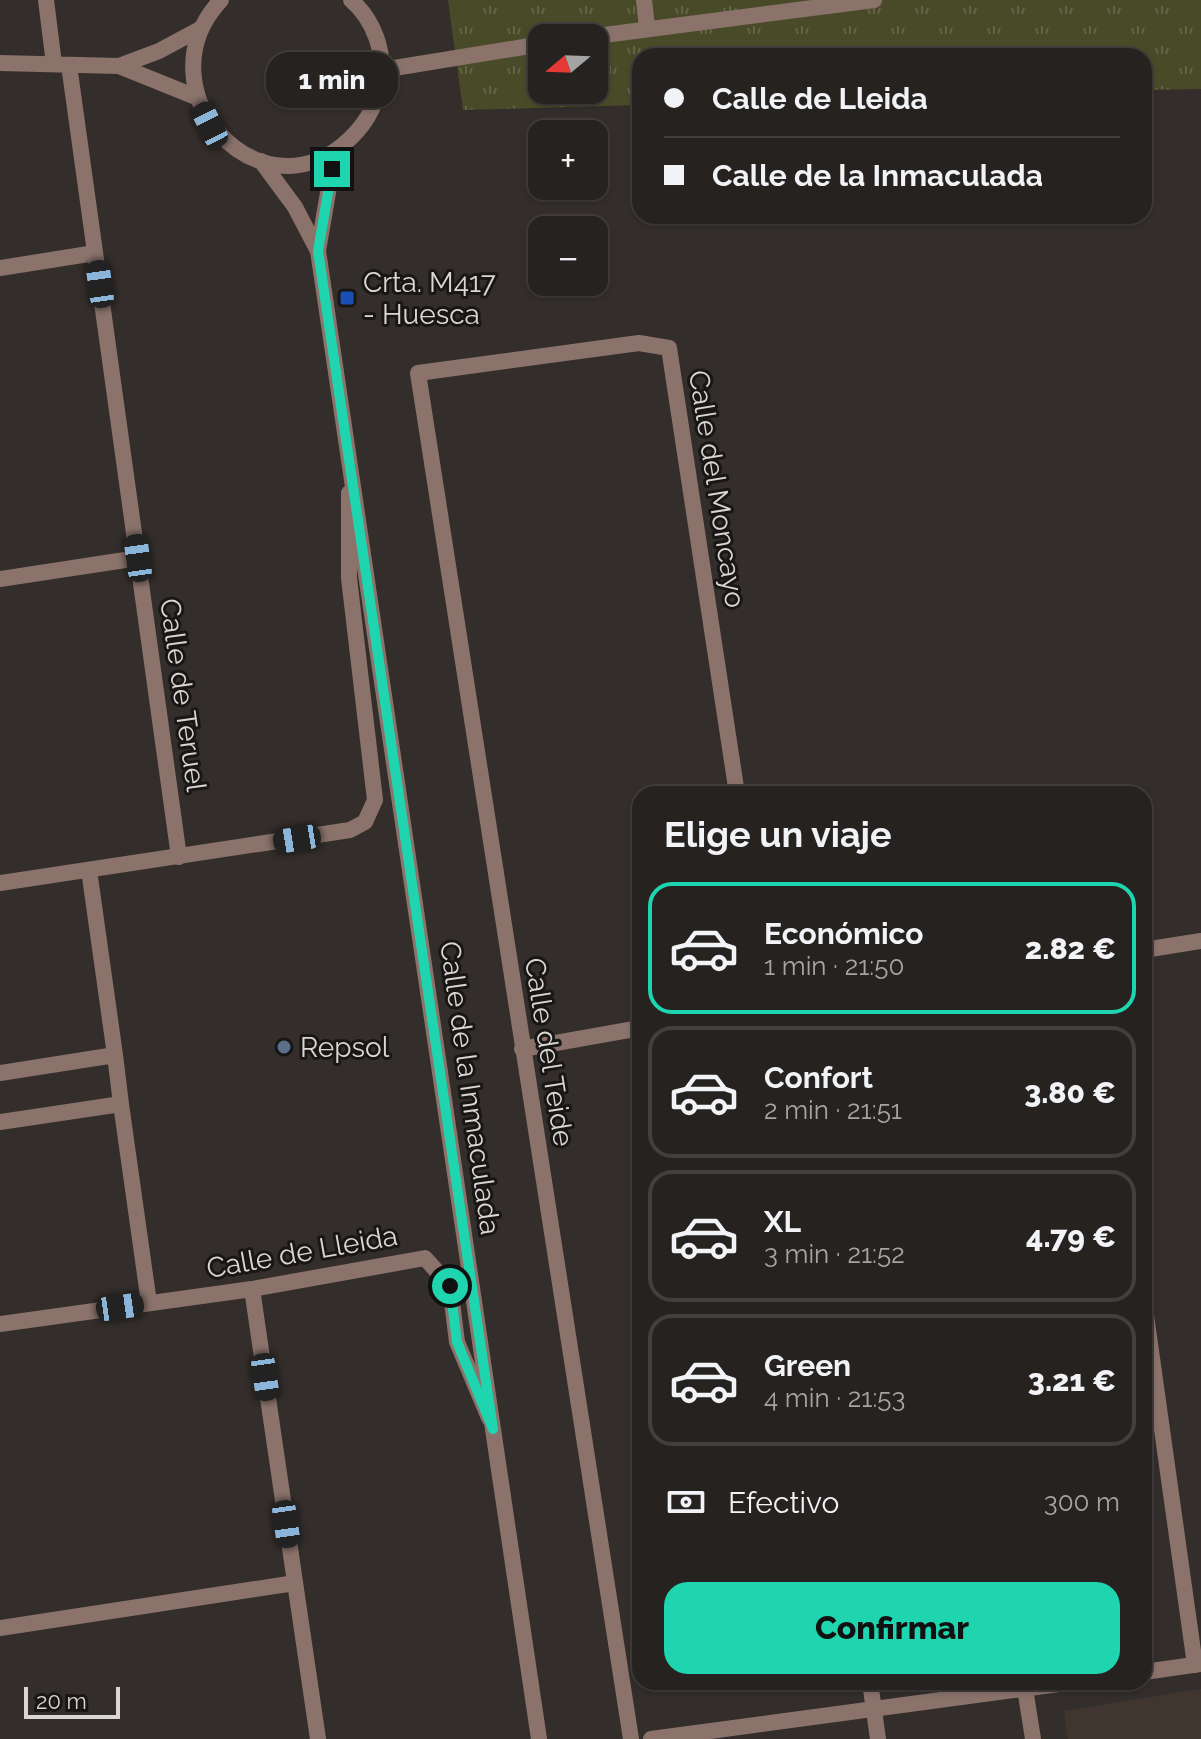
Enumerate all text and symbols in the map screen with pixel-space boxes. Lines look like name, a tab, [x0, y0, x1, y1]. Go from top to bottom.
north arrow	[528, 24, 608, 104]
map controls	[528, 24, 608, 296]
callout: 1 min	[266, 53, 398, 109]
text: 1 min	[299, 65, 365, 95]
text: Calle de Lleida	[712, 81, 928, 116]
car	[188, 98, 232, 152]
button: +	[528, 120, 608, 200]
route end	[314, 151, 350, 187]
text: Calle de la Inmaculada	[712, 158, 1043, 193]
button: −	[528, 216, 608, 296]
car	[85, 259, 115, 309]
place label: Crta. M417 - Huesca	[363, 266, 496, 331]
marker: Crta. M417 - Huesca	[338, 289, 356, 307]
street label: Calle del Moncayo	[682, 368, 752, 610]
car	[123, 533, 153, 583]
street label: Calle de Teruel	[153, 596, 213, 794]
text: Elige un viaje	[664, 813, 892, 855]
car	[271, 823, 323, 855]
icon: car	[668, 912, 740, 984]
text: Económico	[764, 916, 924, 951]
text: 2.82 €	[1025, 931, 1116, 966]
street label: Calle de la Inmaculada	[433, 939, 507, 1237]
text: 1 min · 21:50	[764, 951, 904, 981]
street label: Calle del Teide	[518, 955, 580, 1149]
place label: Repsol	[300, 1031, 390, 1064]
marker: Repsol	[275, 1038, 293, 1056]
icon: car	[668, 1056, 740, 1128]
text: Confort	[764, 1060, 873, 1095]
text: 3.80 €	[1024, 1075, 1116, 1110]
text: 2 min · 21:51	[764, 1095, 902, 1125]
icon: car	[668, 1200, 740, 1272]
text: XL	[764, 1204, 801, 1239]
street label: Calle de Lleida	[204, 1219, 400, 1285]
text: 4.79 €	[1026, 1219, 1116, 1254]
text: 3 min · 21:52	[764, 1239, 905, 1269]
route start	[432, 1268, 468, 1304]
car	[95, 1292, 145, 1322]
icon: car	[668, 1344, 740, 1416]
text: Green	[764, 1348, 851, 1383]
car	[250, 1352, 280, 1402]
text: 3.21 €	[1028, 1363, 1116, 1398]
text: 4 min · 21:53	[764, 1383, 905, 1413]
icon: cash	[664, 1480, 708, 1524]
text: Efectivo	[728, 1485, 839, 1520]
text: 300 m	[1044, 1487, 1120, 1517]
car	[271, 1499, 301, 1549]
button: Confirmar	[664, 1582, 1120, 1674]
scale bar	[24, 1683, 120, 1719]
text: 20 m	[36, 1688, 87, 1714]

